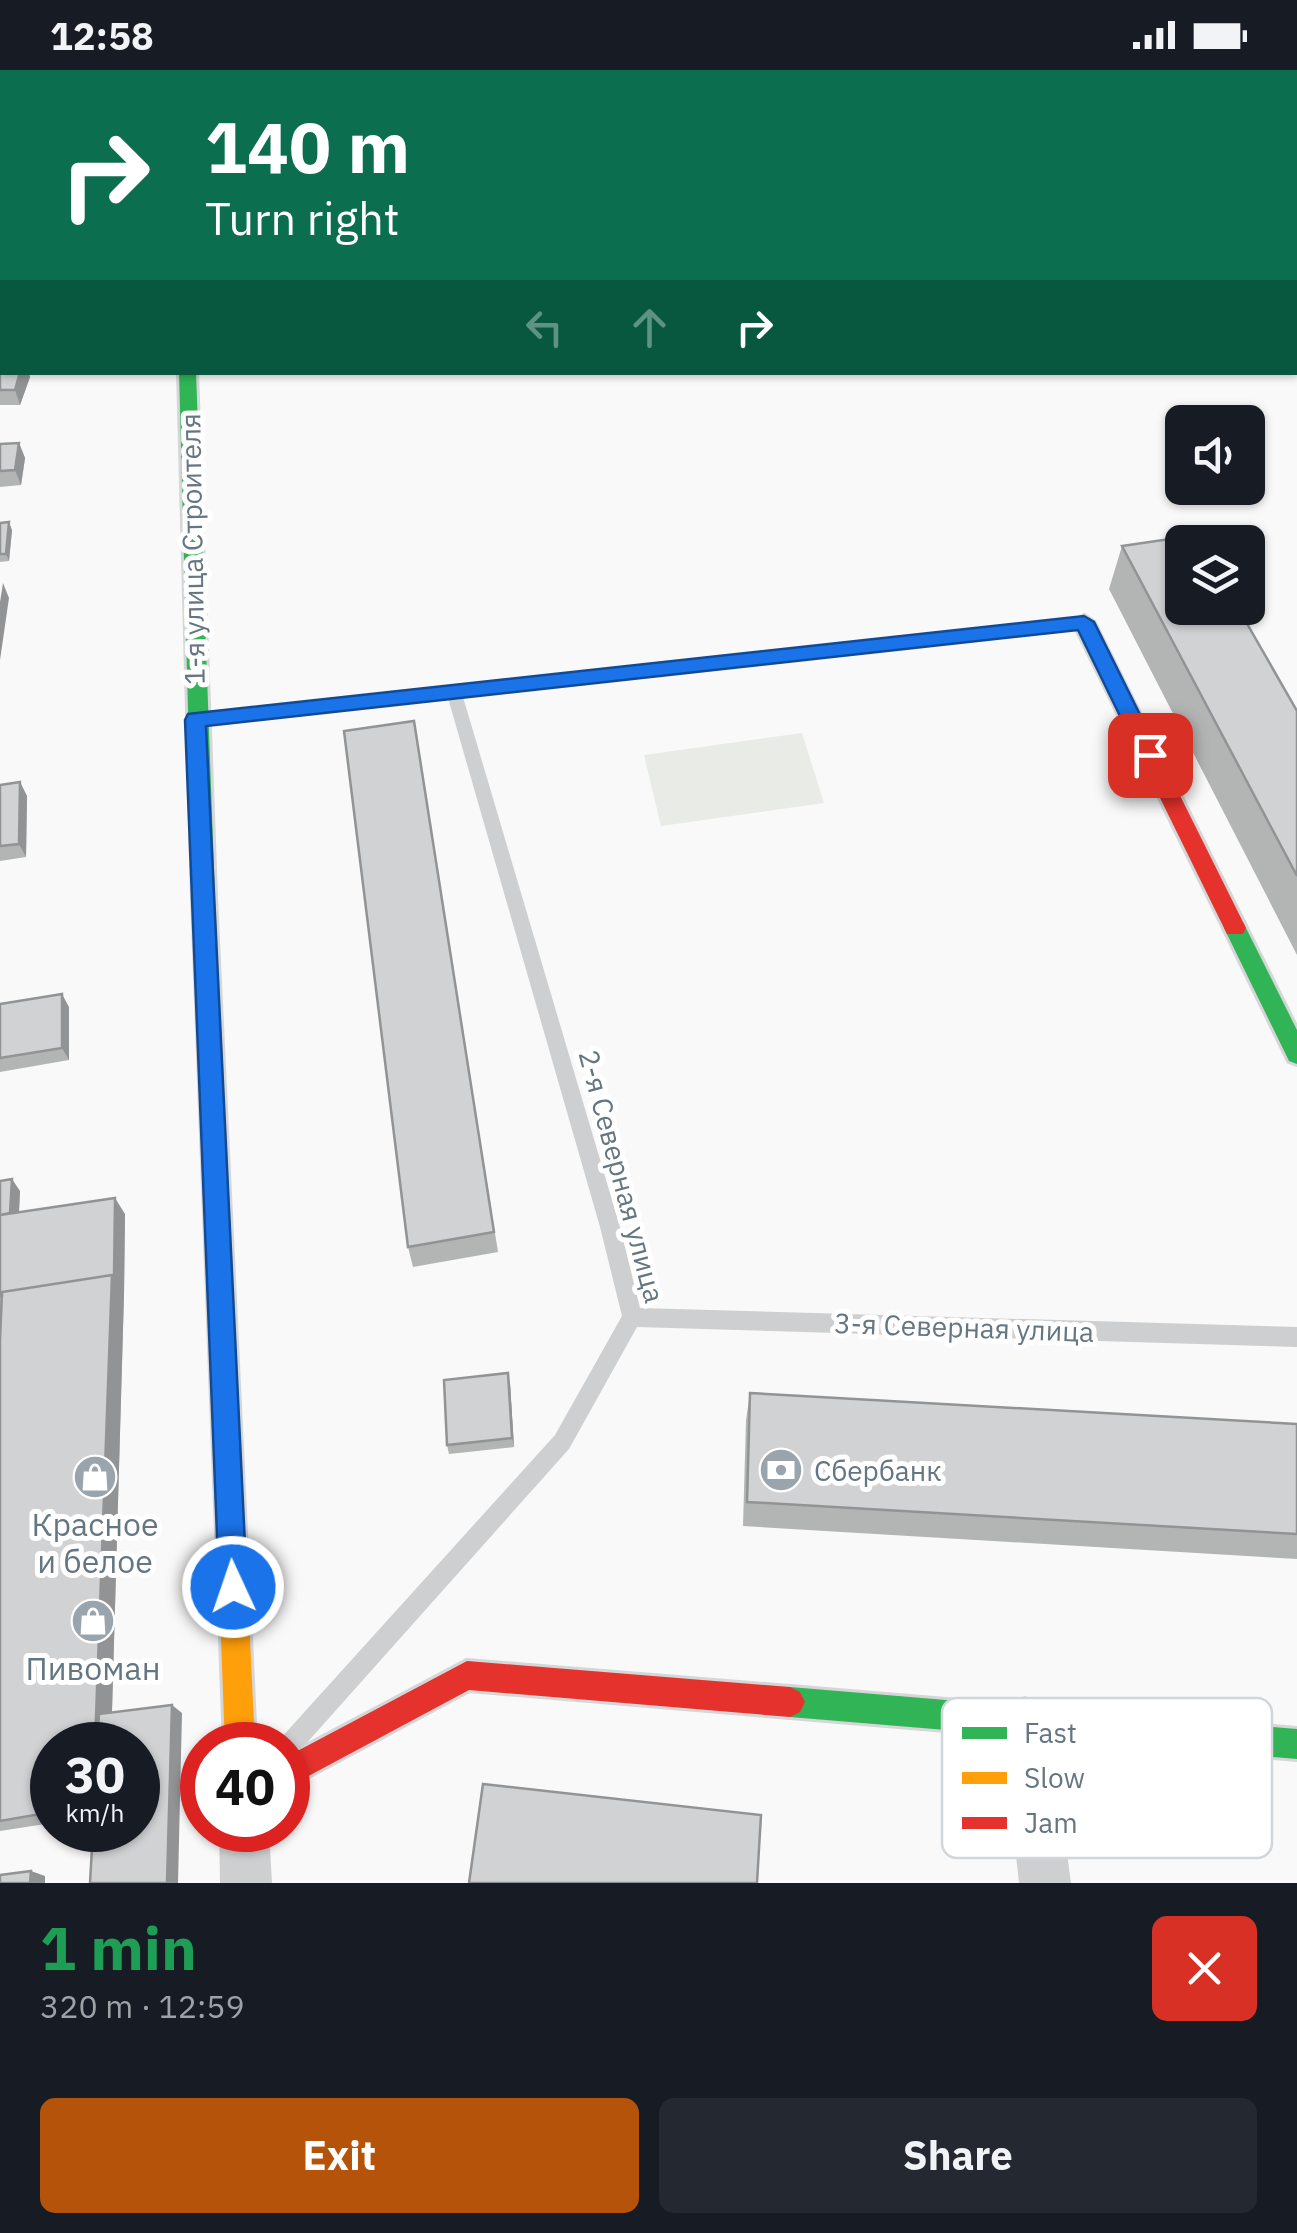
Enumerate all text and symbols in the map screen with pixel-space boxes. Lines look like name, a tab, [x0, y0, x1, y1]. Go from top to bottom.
text: 12:58	[50, 11, 154, 60]
text: 140 m	[205, 101, 410, 192]
icon: right	[40, 110, 170, 240]
text: Turn right	[205, 189, 400, 247]
icon: left	[517, 300, 572, 355]
icon: ahead	[622, 300, 677, 355]
icon: right	[727, 300, 782, 355]
map controls	[1165, 405, 1265, 625]
button: sound	[1165, 405, 1265, 505]
street label: 1-я улица Строителя	[171, 413, 213, 685]
button: layers	[1165, 525, 1265, 625]
pin	[1108, 713, 1193, 798]
icon: arrive	[1123, 728, 1178, 783]
street label: 2-я Северная улица	[570, 1046, 674, 1306]
street label: 3-я Северная улица	[833, 1304, 1095, 1350]
bank icon: Сбербанк	[758, 1447, 804, 1493]
place label: Сбербанк	[814, 1452, 942, 1489]
shop icon: Красное и белое	[72, 1454, 118, 1500]
place label: Красное и белое	[31, 1503, 159, 1582]
position arrow	[181, 1535, 285, 1639]
shop icon: Пивоман	[70, 1598, 116, 1644]
place label: Пивоман	[26, 1647, 160, 1689]
legend	[942, 1698, 1272, 1858]
text: Fast	[1024, 1714, 1077, 1751]
speed limit sign: 40	[180, 1722, 310, 1852]
text: 30	[65, 1742, 125, 1807]
text: Slow	[1024, 1759, 1085, 1796]
text: km/h	[66, 1796, 124, 1829]
text: Jam	[1024, 1804, 1078, 1841]
text: 1 min	[40, 1908, 197, 1987]
button: close	[1152, 1916, 1257, 2021]
text: 320 m · 12:59	[40, 1985, 245, 2027]
button: Exit	[40, 2098, 639, 2213]
button: Share	[659, 2098, 1257, 2213]

